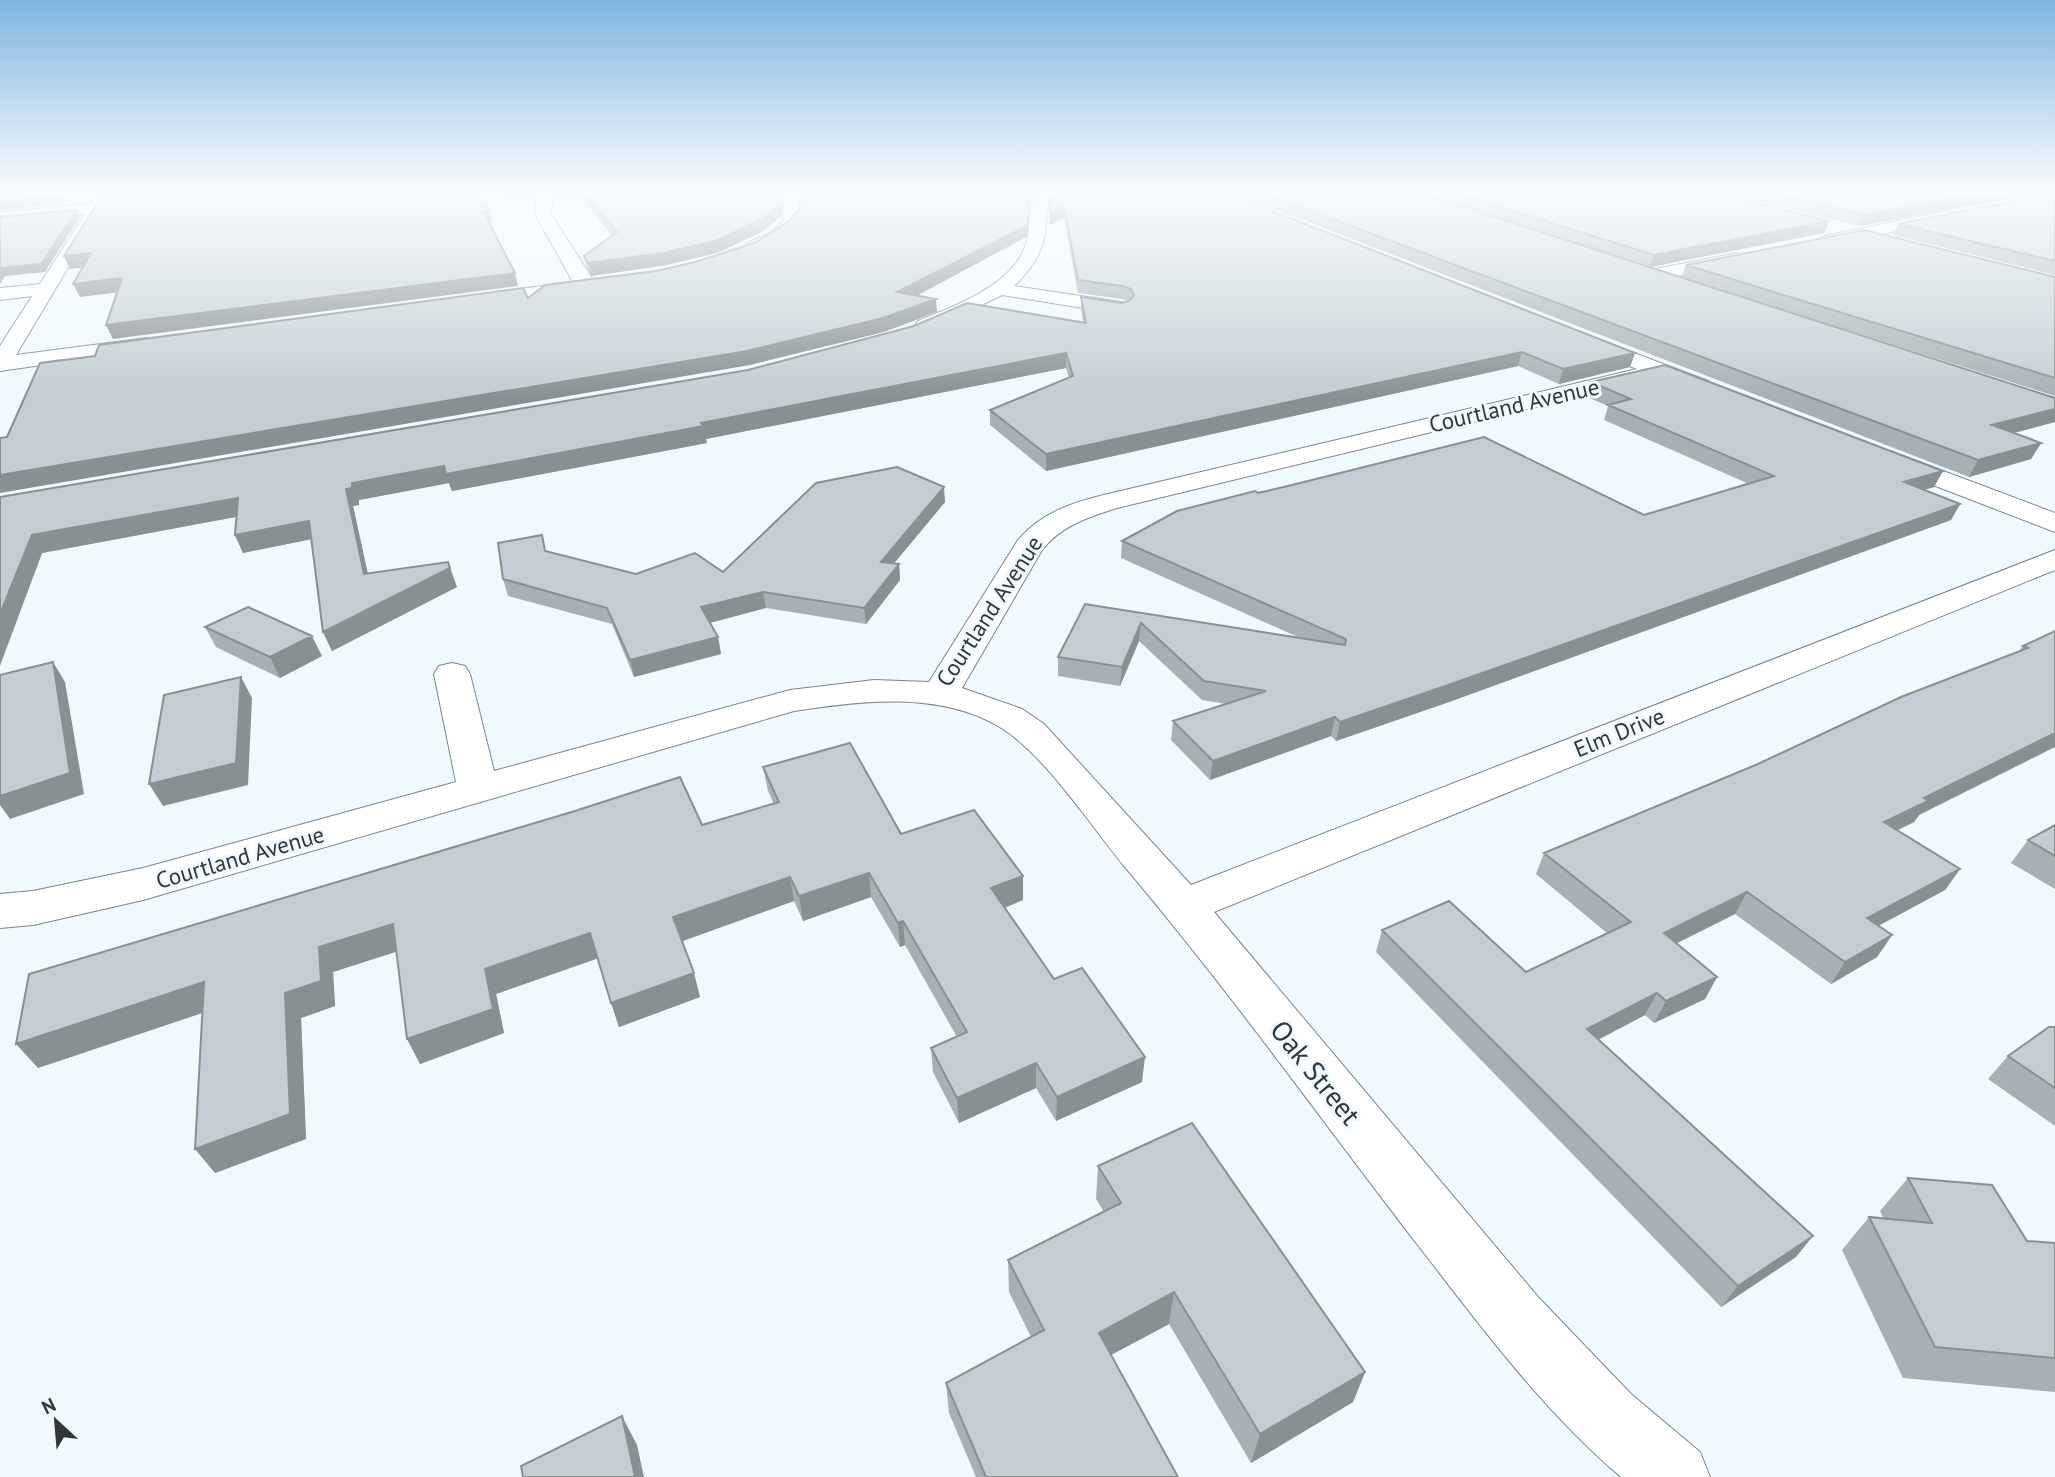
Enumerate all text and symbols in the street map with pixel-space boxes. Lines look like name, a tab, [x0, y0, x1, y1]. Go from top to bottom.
street label: Courtland Avenue	[1426, 371, 1602, 439]
street label: Courtland Avenue	[930, 530, 1048, 692]
street label: Elm Drive	[1569, 701, 1669, 763]
street label: Courtland Avenue	[153, 819, 327, 895]
street label: Oak Street	[1262, 1012, 1370, 1132]
north arrow	[21, 1386, 91, 1456]
text: N	[38, 1392, 59, 1419]

